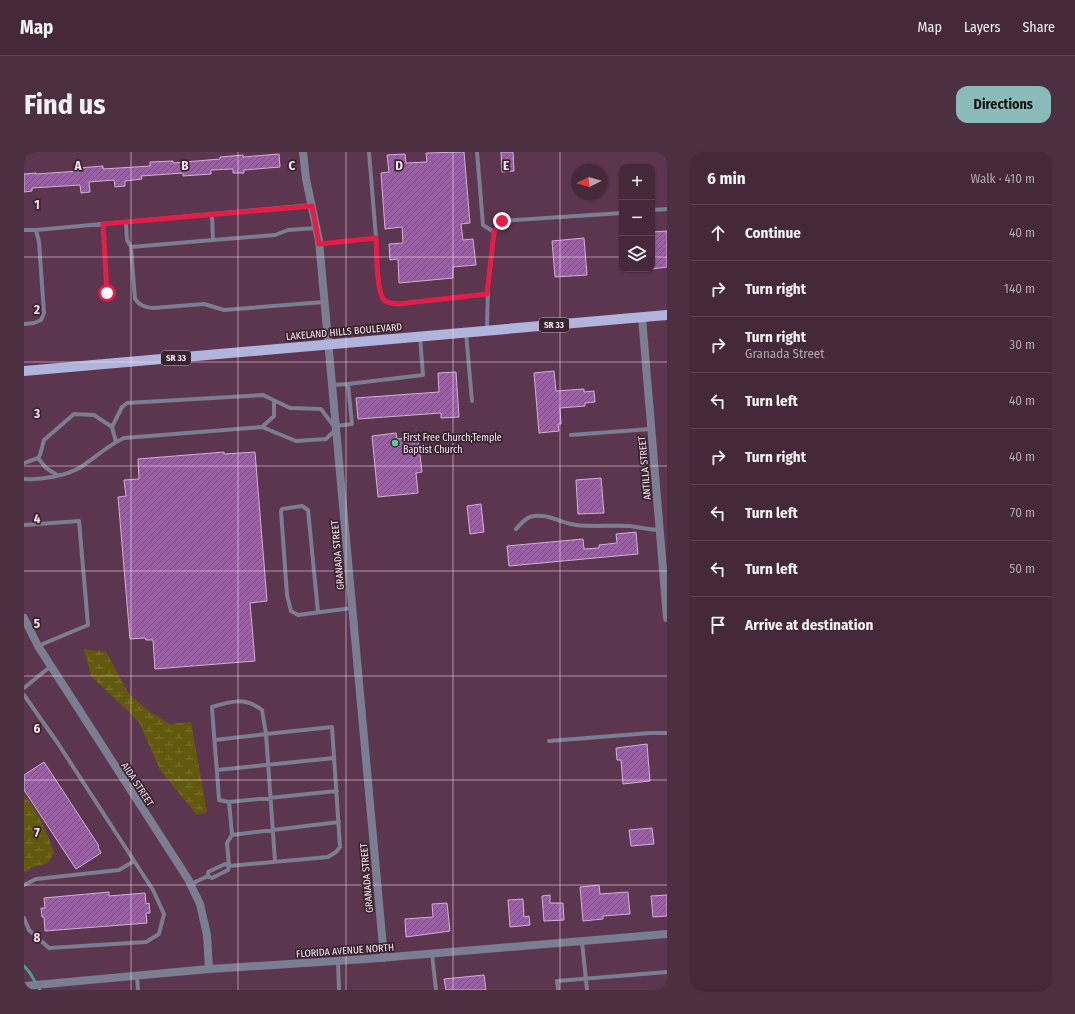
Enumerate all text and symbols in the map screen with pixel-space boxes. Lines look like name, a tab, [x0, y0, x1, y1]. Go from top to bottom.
text: Map	[20, 16, 53, 39]
text: Map	[918, 19, 942, 36]
text: Layers	[964, 19, 1000, 36]
text: Share	[1022, 19, 1055, 36]
button: Directions	[956, 86, 1051, 123]
text: Find us	[24, 88, 106, 121]
text: A	[73, 158, 82, 173]
text: B	[181, 158, 189, 173]
text: C	[289, 158, 296, 173]
text: D	[395, 158, 403, 173]
text: E	[503, 158, 509, 173]
north arrow	[571, 164, 607, 200]
map controls	[619, 164, 655, 272]
button: +	[619, 164, 655, 200]
text: 6 min	[707, 168, 746, 189]
text: Walk · 410 m	[971, 171, 1035, 186]
text: 1	[34, 197, 40, 212]
button: −	[619, 200, 655, 236]
route end	[493, 212, 511, 230]
icon: ahead	[707, 222, 729, 244]
text: Continue	[745, 224, 801, 242]
text: 40 m	[1009, 225, 1035, 240]
button: layers	[619, 236, 655, 272]
icon: right	[707, 278, 729, 300]
text: Turn right	[745, 280, 806, 298]
text: 140 m	[1004, 281, 1035, 296]
route start	[98, 284, 116, 302]
text: 2	[33, 302, 40, 317]
road number: SR 33	[539, 318, 569, 332]
street label: LAKELAND HILLS BOULEVARD	[286, 321, 403, 343]
text: Turn right	[745, 328, 806, 346]
icon: right	[707, 334, 729, 356]
text: 30 m	[1009, 337, 1035, 352]
text: Granada Street	[745, 346, 825, 361]
road number: SR 33	[161, 351, 191, 365]
icon: left	[707, 390, 729, 412]
text: Turn left	[745, 392, 798, 410]
text: 40 m	[1009, 393, 1035, 408]
text: 3	[33, 406, 40, 421]
place label: First Free Church;Temple Baptist Church	[403, 432, 502, 456]
street label: ANTILLA STREET	[636, 435, 654, 500]
marker: First Free Church;Temple Baptist Church	[390, 438, 400, 448]
icon: right	[707, 446, 729, 468]
text: Turn right	[745, 448, 806, 466]
text: 40 m	[1009, 449, 1035, 464]
icon: left	[707, 502, 729, 524]
text: Turn left	[745, 504, 798, 522]
text: 70 m	[1010, 505, 1035, 520]
text: 4	[34, 511, 41, 526]
street label: GRANADA STREET	[329, 519, 347, 590]
icon: left	[707, 558, 729, 580]
text: Turn left	[745, 560, 798, 578]
text: 50 m	[1009, 561, 1035, 576]
icon: arrive	[707, 614, 729, 636]
text: 5	[34, 616, 40, 631]
text: Arrive at destination	[745, 616, 873, 634]
text: 6	[34, 721, 41, 736]
street label: AIDA STREET	[119, 760, 156, 809]
text: 7	[34, 825, 40, 840]
street label: GRANADA STREET	[358, 842, 376, 913]
text: 8	[34, 930, 41, 945]
street label: FLORIDA AVENUE NORTH	[296, 942, 394, 960]

